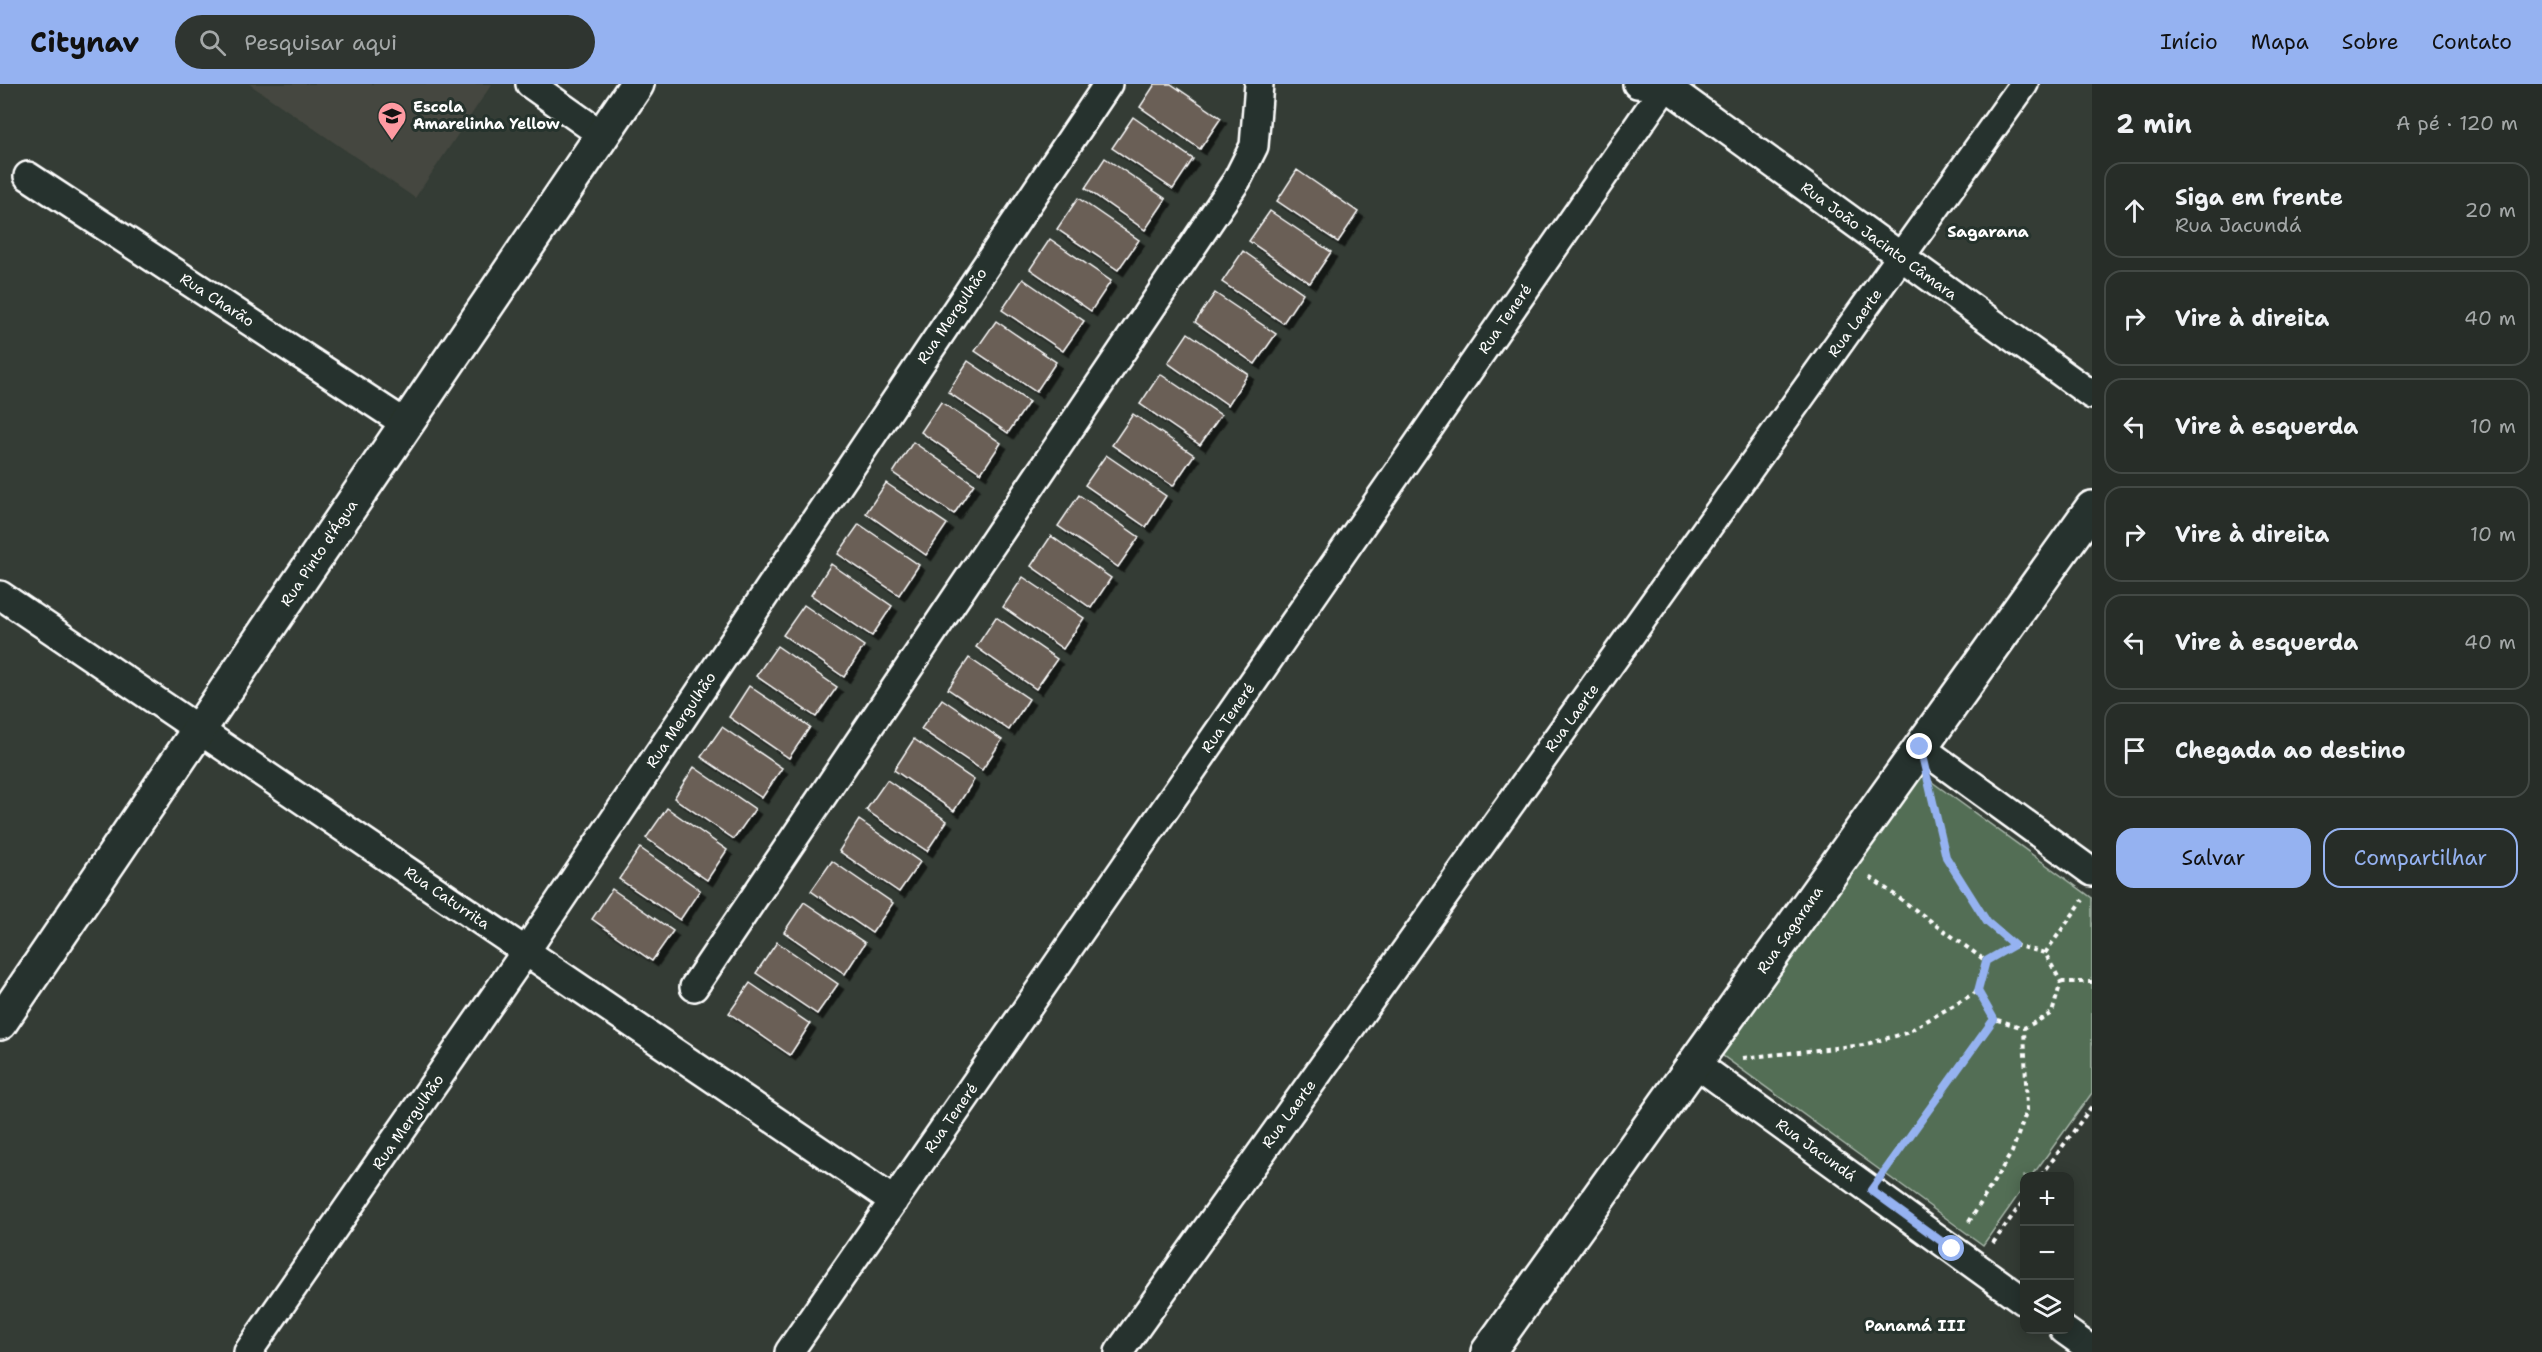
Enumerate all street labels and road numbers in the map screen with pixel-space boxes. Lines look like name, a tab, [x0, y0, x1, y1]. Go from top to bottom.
street label: Rua João Jacinto Câmara	[1797, 177, 1962, 305]
street label: Rua Mergulhão	[912, 264, 992, 368]
street label: Rua Charão	[176, 269, 258, 331]
street label: Rua Teneré	[1474, 280, 1536, 358]
street label: Rua Laerte	[1823, 285, 1887, 361]
street label: Rua Pinto d'Água	[275, 495, 362, 610]
street label: Rua Mergulhão	[641, 668, 721, 772]
street label: Rua Teneré	[1197, 679, 1259, 757]
street label: Rua Laerte	[1540, 680, 1604, 756]
street label: Rua Caturrita	[400, 862, 494, 934]
street label: Rua Sagarana	[1752, 882, 1828, 978]
street label: Rua Mergulhão	[368, 1070, 448, 1174]
street label: Rua Laerte	[1257, 1076, 1321, 1152]
street label: Rua Teneré	[920, 1079, 982, 1157]
street label: Rua Jacundá	[1772, 1114, 1861, 1186]

